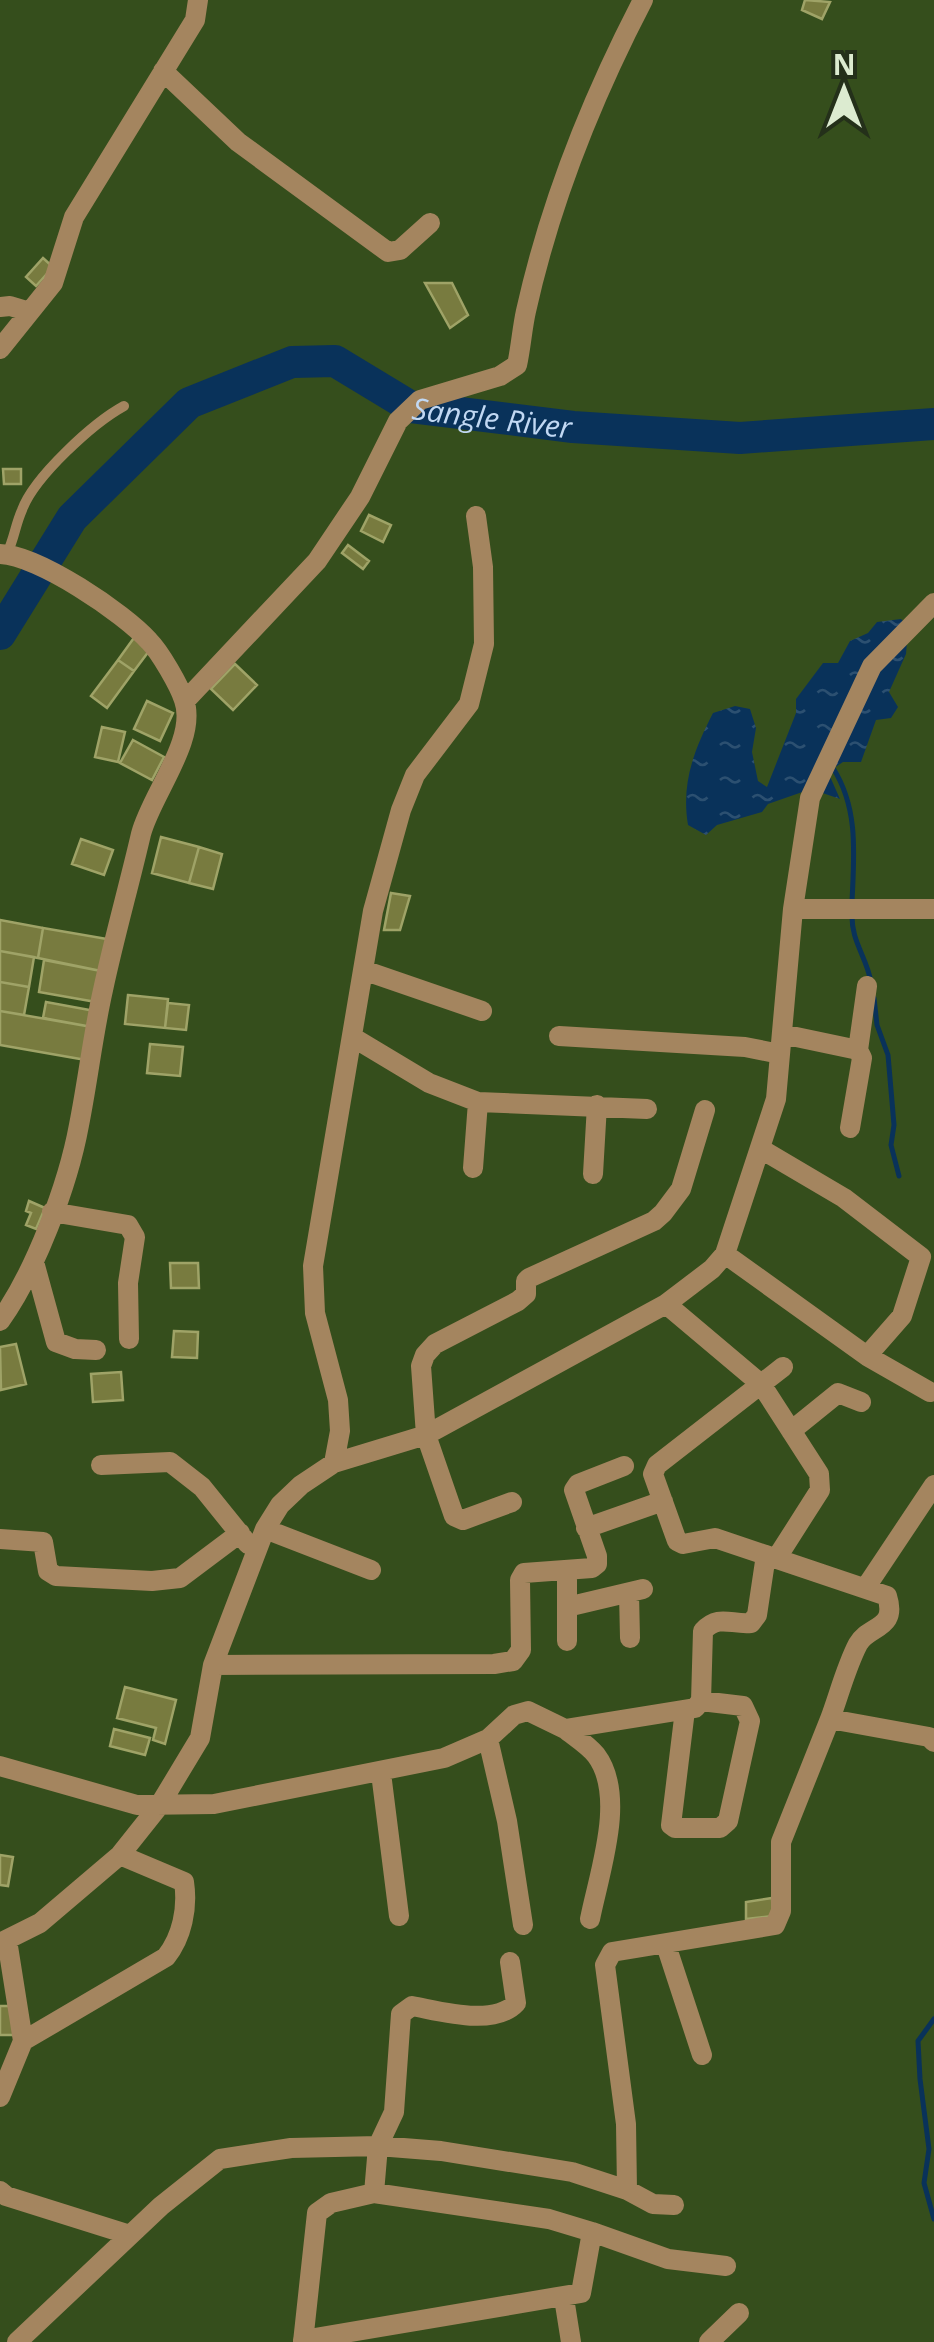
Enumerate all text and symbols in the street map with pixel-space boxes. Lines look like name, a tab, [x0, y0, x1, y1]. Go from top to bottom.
north arrow	[794, 40, 894, 140]
text: N	[833, 45, 855, 83]
water label: Sangle River	[410, 387, 575, 447]

